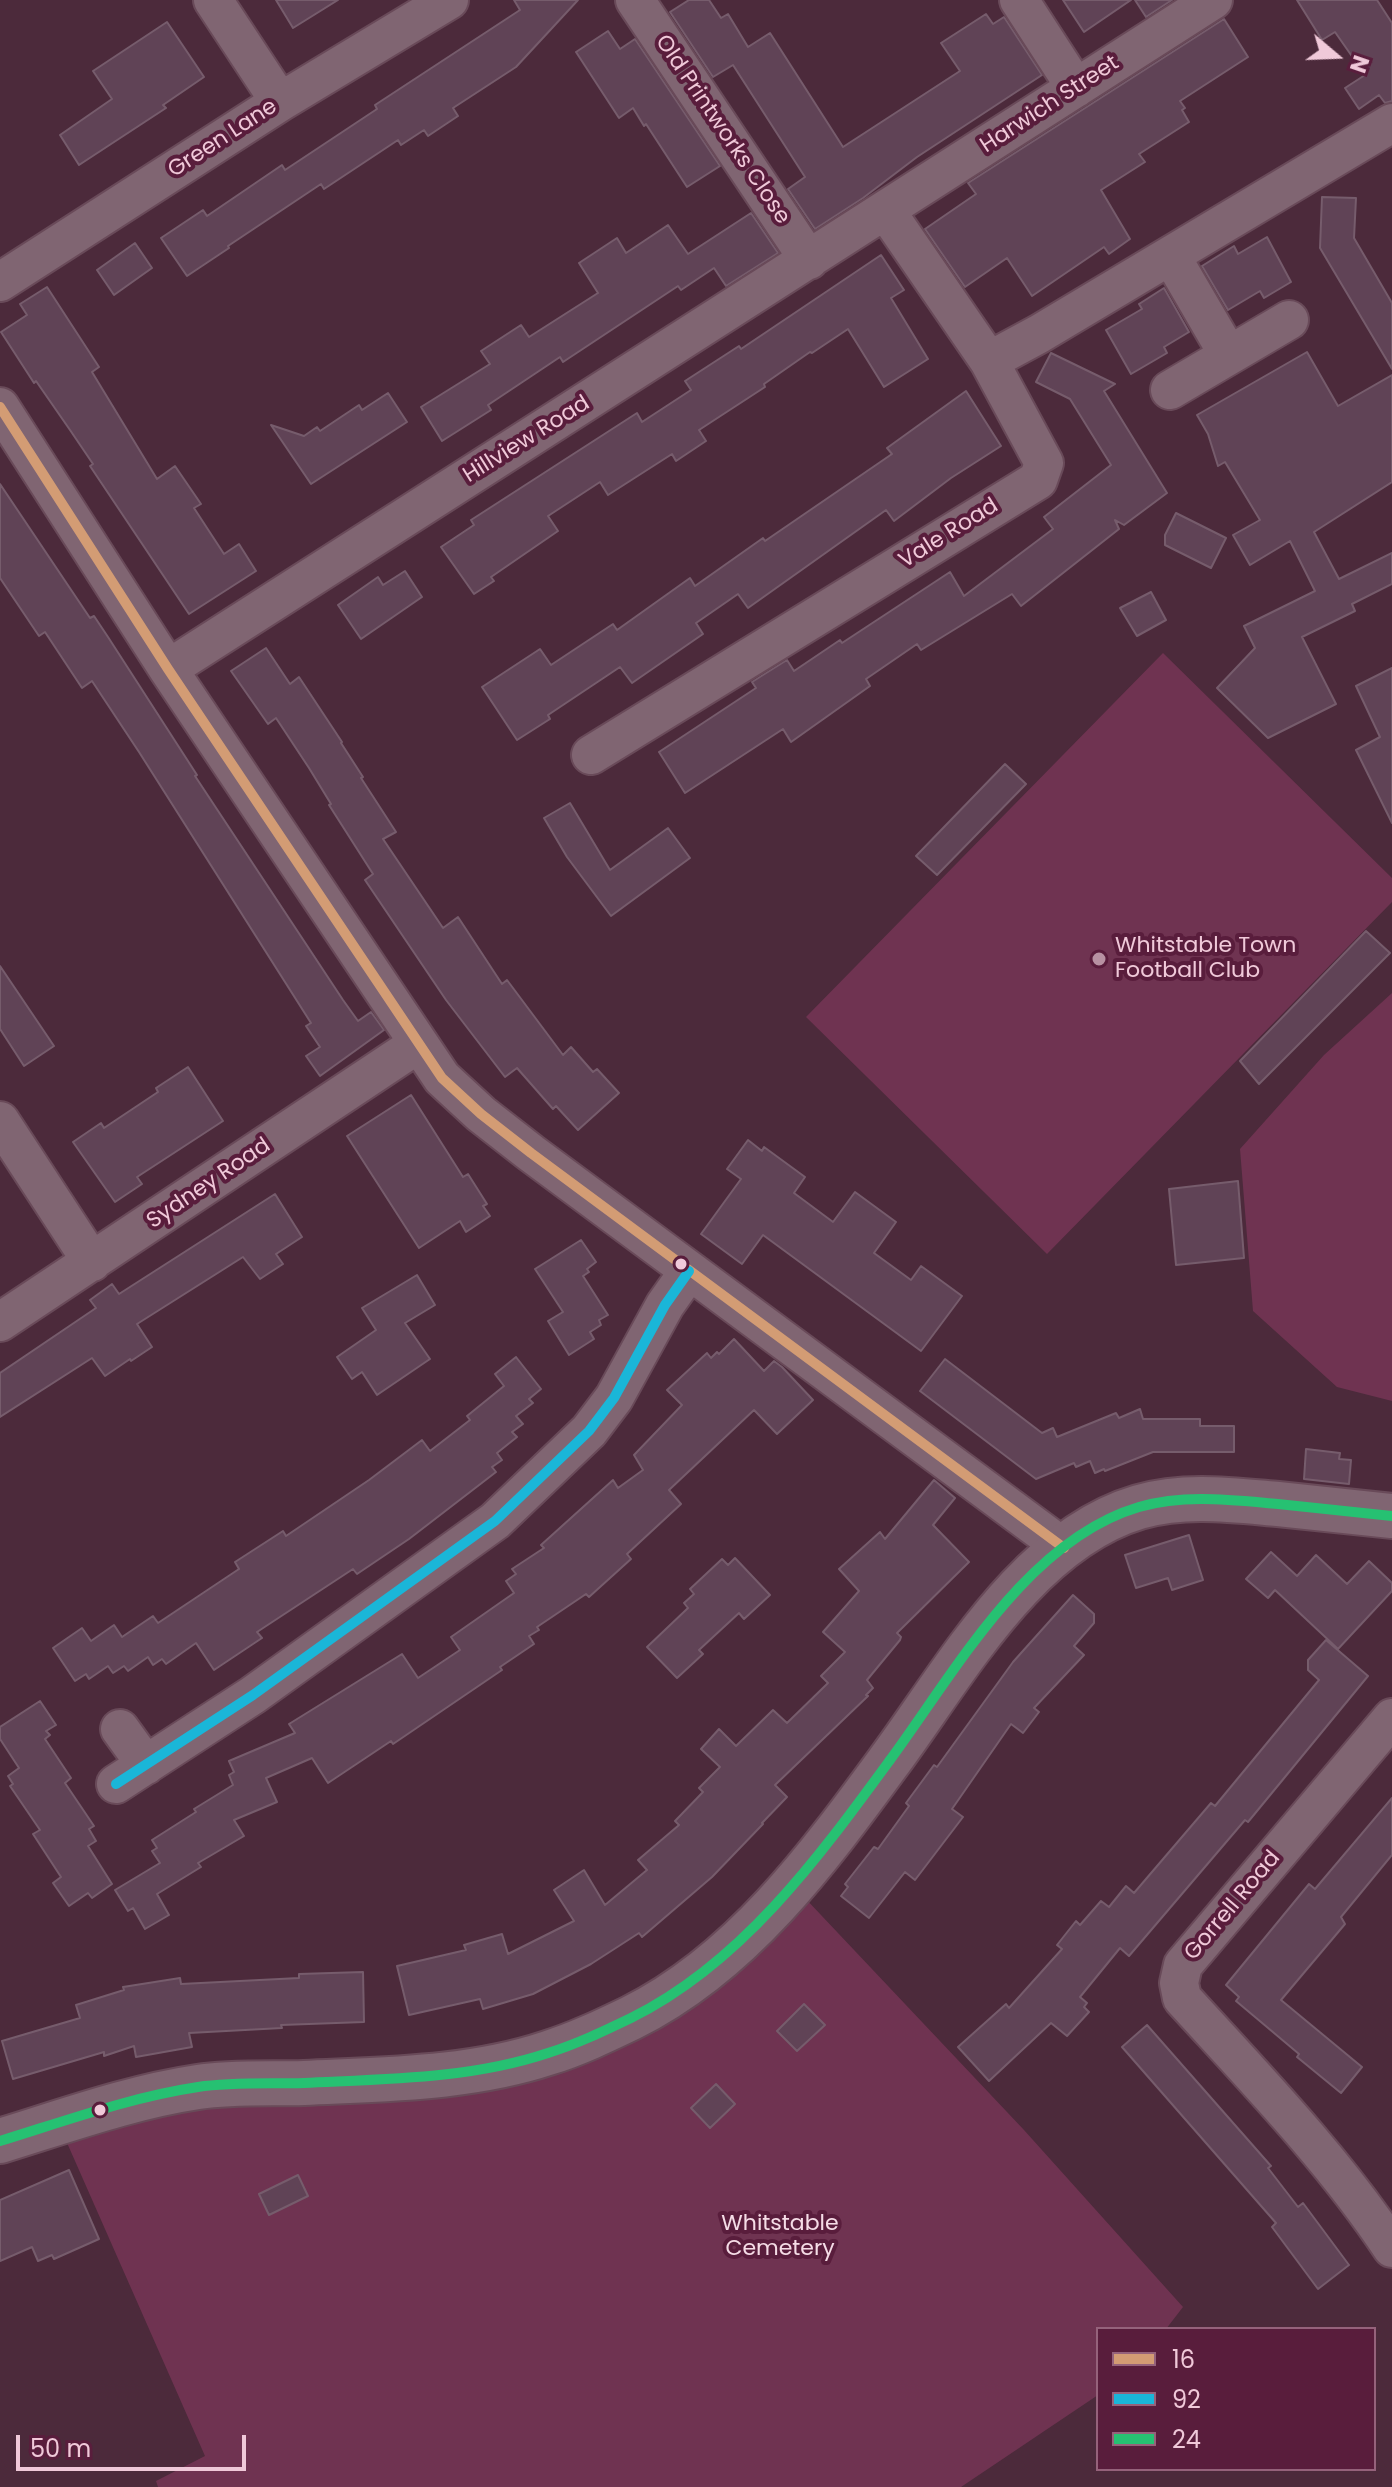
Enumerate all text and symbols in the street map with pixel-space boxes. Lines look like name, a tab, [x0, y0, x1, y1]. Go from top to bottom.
north arrow	[1296, 16, 1376, 96]
street label: Old Printworks Close	[649, 30, 795, 230]
street label: Harwich Street	[976, 51, 1124, 159]
text: N	[1342, 51, 1377, 77]
street label: Green Lane	[164, 94, 282, 184]
street label: Hillview Road	[459, 391, 595, 489]
street label: Vale Road	[895, 493, 1003, 575]
place label: Whitstable Town Football Club	[1115, 933, 1296, 984]
marker: Whitstable Town Football Club	[1090, 950, 1108, 968]
street label: Sydney Road	[142, 1133, 276, 1235]
unlabelled marker	[673, 1256, 689, 1272]
street label: Gorrell Road	[1179, 1846, 1287, 1966]
unlabelled marker	[92, 2102, 108, 2118]
park label: Whitstable Cemetery	[721, 2211, 839, 2262]
legend	[1096, 2327, 1376, 2471]
text: 16	[1172, 2343, 1195, 2376]
text: 92	[1172, 2383, 1201, 2416]
scale bar	[20, 2419, 250, 2469]
text: 24	[1172, 2423, 1201, 2456]
text: 50 m	[30, 2432, 91, 2465]

